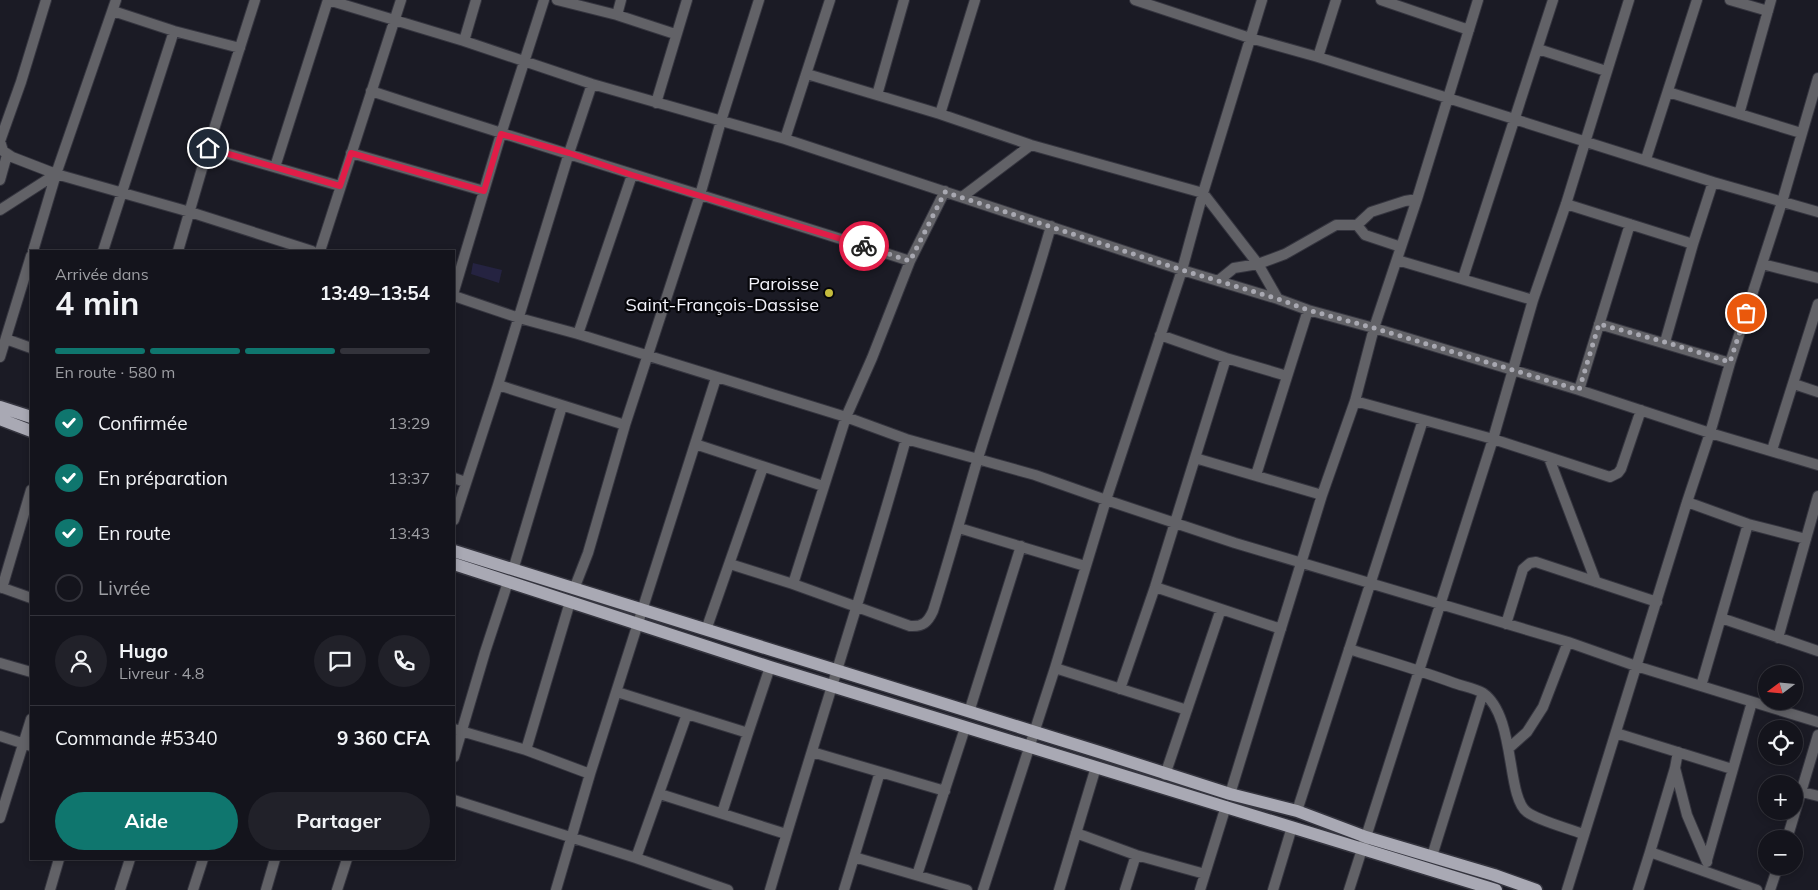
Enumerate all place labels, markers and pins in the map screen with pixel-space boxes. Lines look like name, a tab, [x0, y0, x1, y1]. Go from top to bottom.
pin	[187, 127, 229, 169]
place label: Paroisse Saint-François-Dassise	[626, 272, 819, 316]
marker: Paroisse Saint-François-Dassise	[823, 287, 835, 299]
pin	[1725, 292, 1767, 334]

